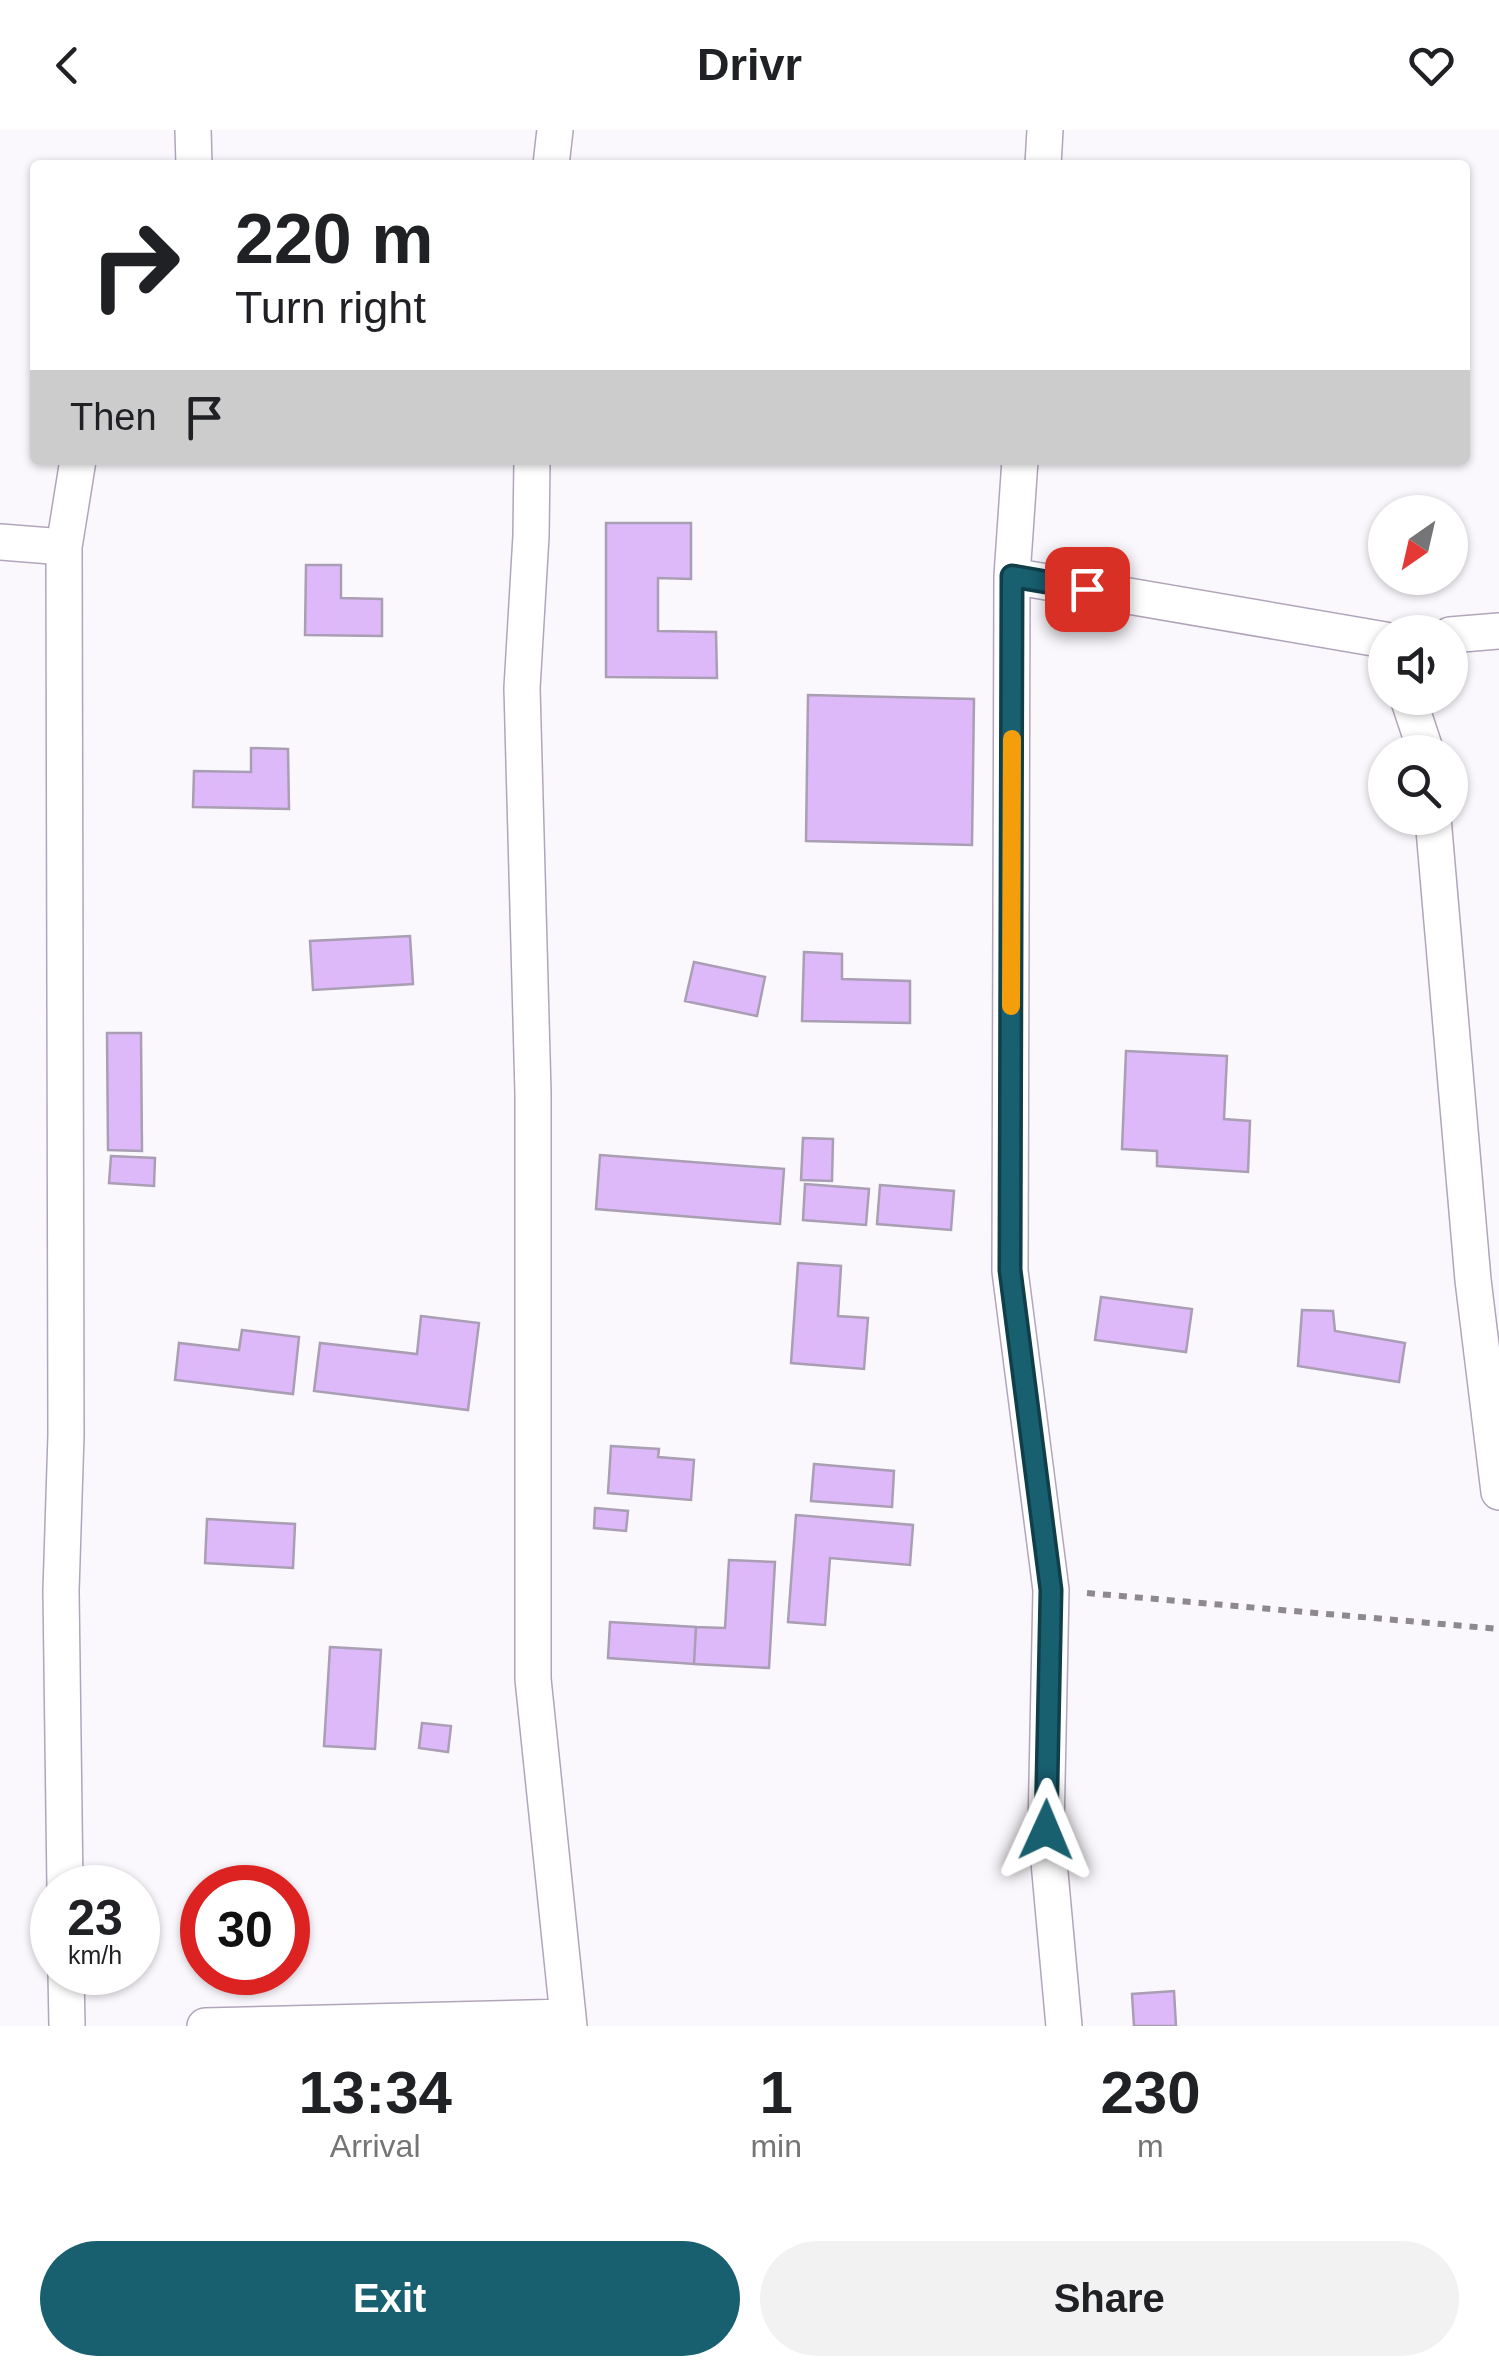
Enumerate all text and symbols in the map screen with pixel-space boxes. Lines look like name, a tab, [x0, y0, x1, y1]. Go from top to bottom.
icon: back	[40, 38, 95, 93]
icon: heart	[1404, 38, 1459, 93]
text: Drivr	[697, 39, 802, 90]
icon: right	[70, 200, 200, 330]
text: 220 m	[235, 200, 433, 278]
text: Turn right	[235, 282, 426, 333]
icon: arrive	[177, 390, 232, 445]
text: Then	[70, 396, 157, 438]
north arrow	[1368, 495, 1468, 595]
map controls	[1368, 495, 1468, 835]
pin	[1045, 547, 1130, 632]
icon: arrive	[1060, 562, 1115, 617]
button: sound	[1368, 615, 1468, 715]
button: search	[1368, 735, 1468, 835]
position arrow	[994, 1778, 1098, 1882]
speed limit sign: 30	[180, 1865, 310, 1995]
text: 23	[67, 1890, 123, 1946]
text: km/h	[68, 1941, 122, 1969]
text: 13:34	[298, 2059, 452, 2126]
text: 1	[759, 2059, 793, 2126]
text: 230	[1100, 2059, 1201, 2126]
text: Arrival	[330, 2128, 421, 2164]
text: min	[750, 2128, 802, 2164]
text: m	[1137, 2128, 1164, 2164]
button: Exit	[40, 2241, 740, 2356]
button: Share	[760, 2241, 1459, 2356]

